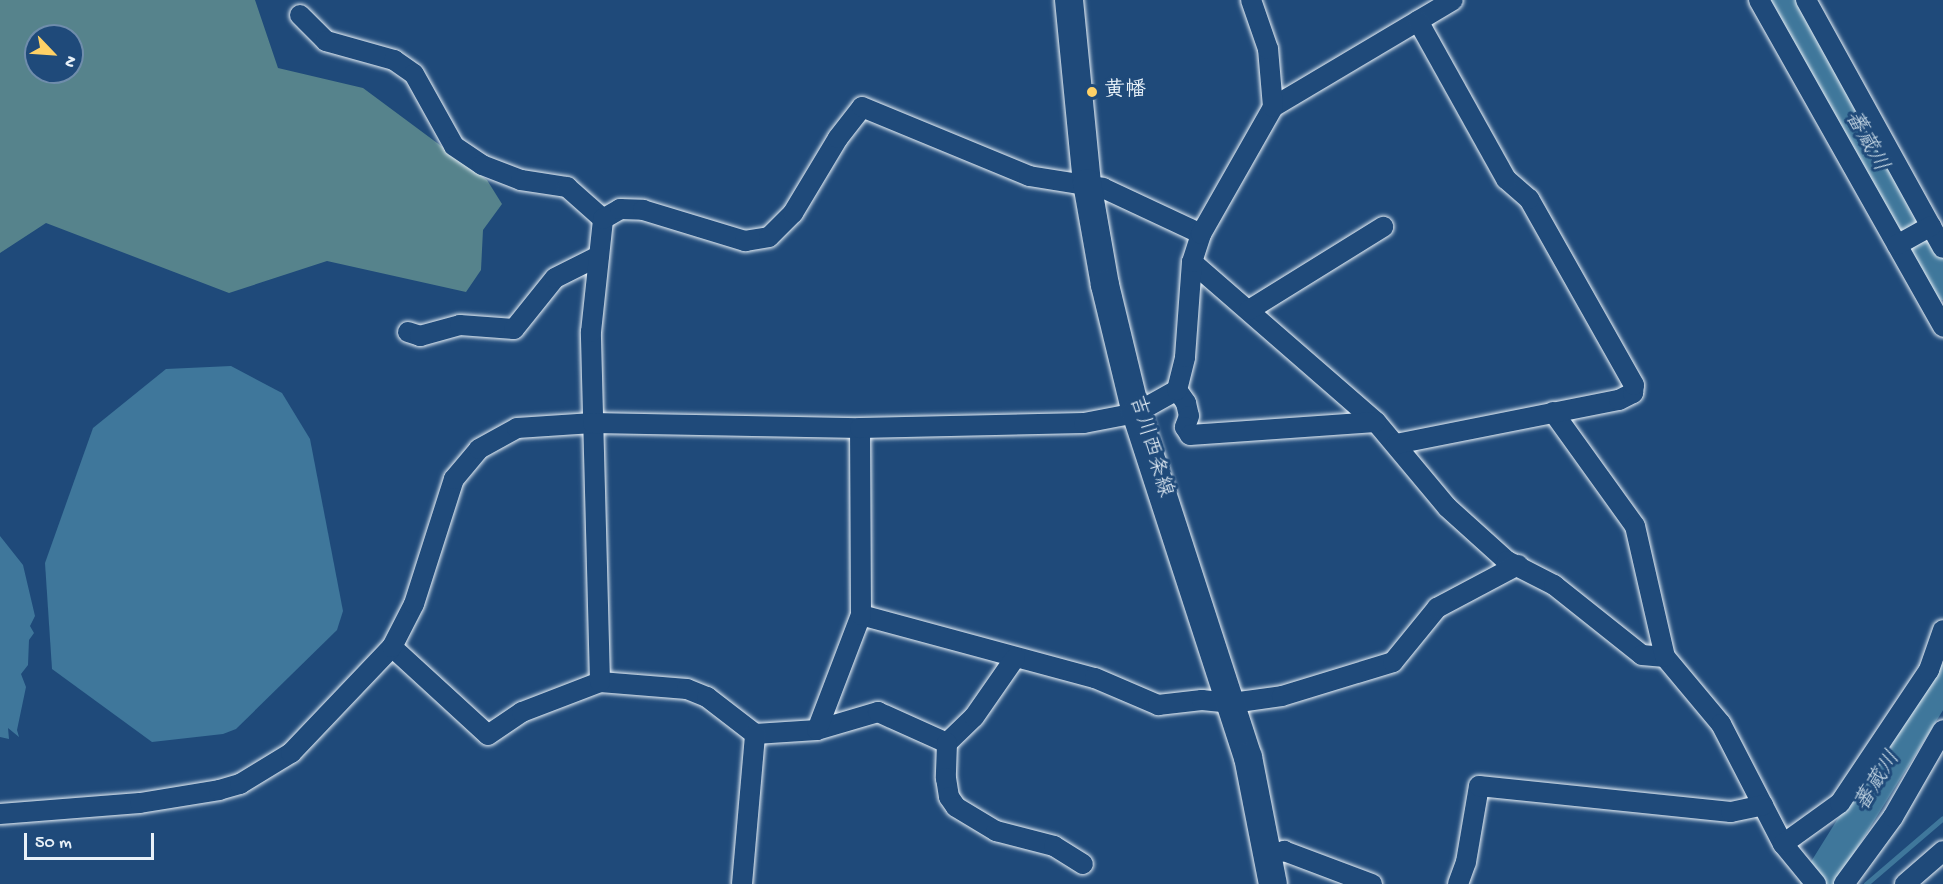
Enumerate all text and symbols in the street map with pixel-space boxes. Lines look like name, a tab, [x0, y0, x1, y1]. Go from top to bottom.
north arrow	[24, 24, 84, 84]
text: N	[58, 52, 80, 70]
place label: 黄幡	[1104, 79, 1146, 105]
marker: 黄幡	[1085, 85, 1099, 99]
water label: 蕃蔵川	[1837, 107, 1893, 177]
street label: 吉川西条線	[1122, 393, 1176, 501]
water label: 蕃蔵川	[1850, 747, 1908, 817]
scale bar	[27, 821, 158, 859]
text: 50 m	[35, 833, 72, 854]

